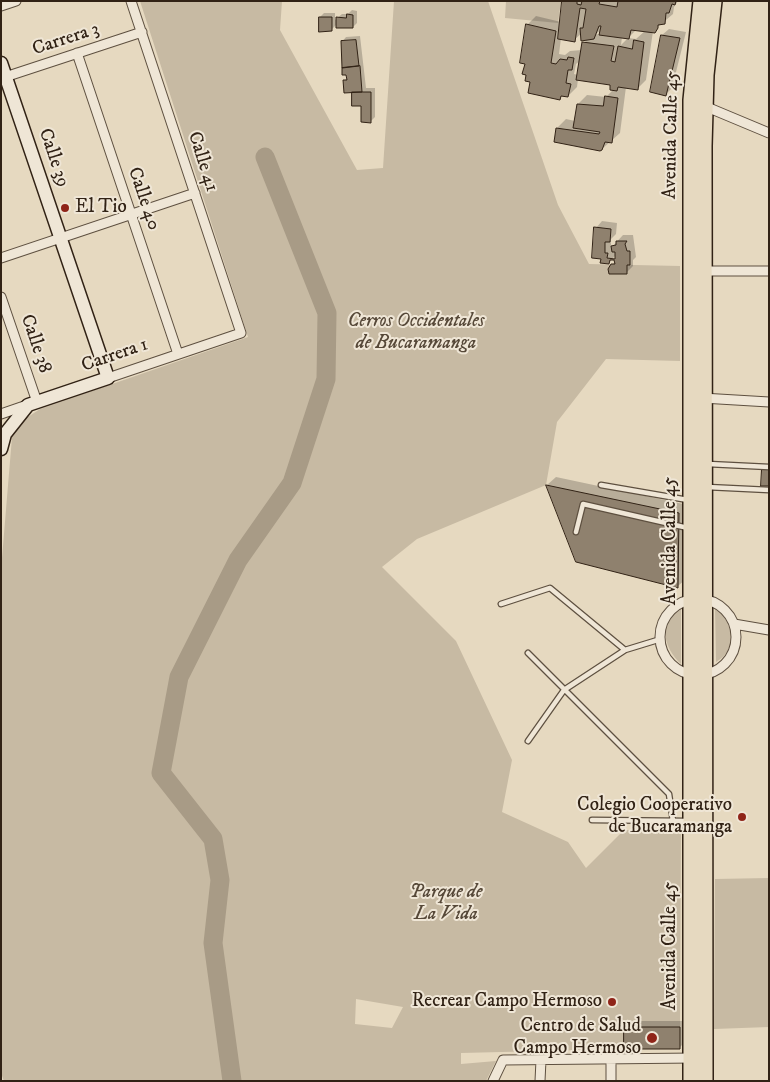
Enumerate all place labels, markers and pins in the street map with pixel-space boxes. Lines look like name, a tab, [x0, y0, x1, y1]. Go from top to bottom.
place label: El Tio	[75, 197, 127, 219]
marker: El Tio	[59, 202, 71, 214]
place label: Colegio Cooperativo de Bucaramanga	[577, 795, 732, 839]
marker: Colegio Cooperativo de Bucaramanga	[736, 811, 748, 823]
place label: Recrear Campo Hermoso	[412, 991, 602, 1013]
marker: Recrear Campo Hermoso	[606, 996, 618, 1008]
place label: Centro de Salud Campo Hermoso	[514, 1016, 641, 1060]
marker: Centro de Salud Campo Hermoso	[645, 1031, 659, 1045]

